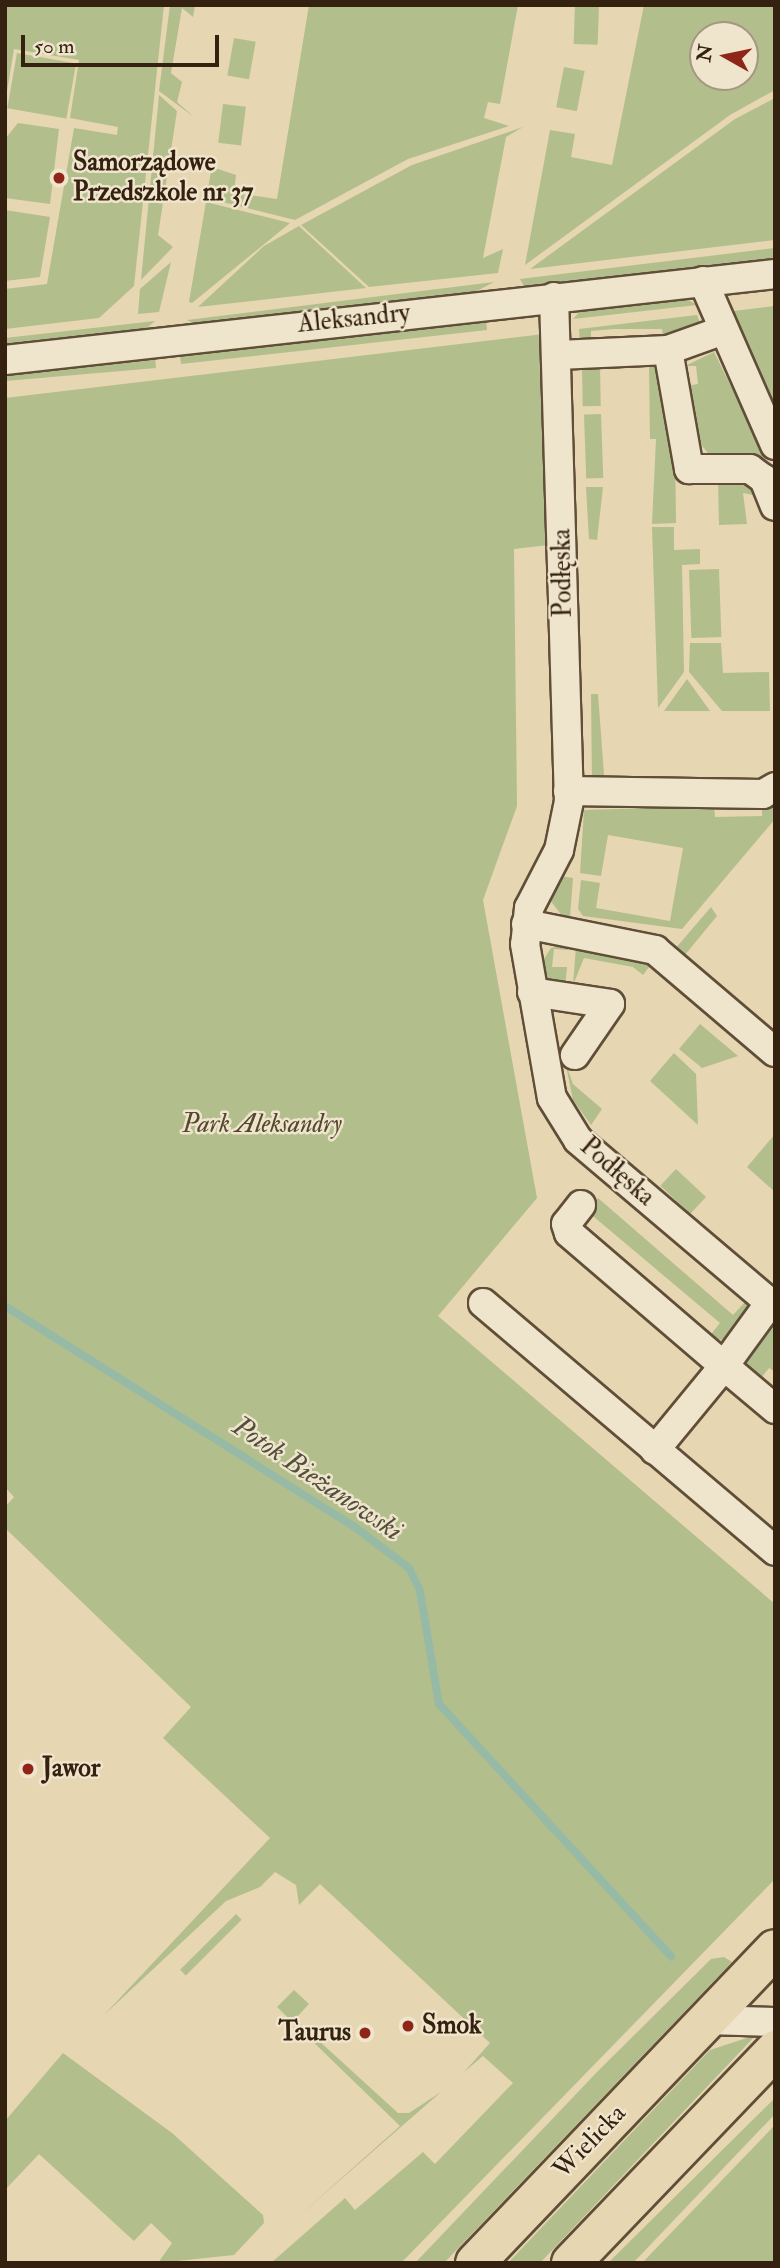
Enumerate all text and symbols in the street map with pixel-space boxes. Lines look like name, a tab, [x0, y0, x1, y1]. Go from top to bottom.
scale bar	[24, 21, 222, 65]
north arrow	[689, 21, 759, 91]
text: 50 m	[34, 33, 75, 60]
text: N	[692, 43, 718, 63]
place label: Samorządowe Przedszkole nr 37	[73, 147, 253, 208]
marker: Samorządowe Przedszkole nr 37	[51, 170, 67, 186]
street label: Aleksandry	[296, 298, 412, 340]
street label: Podłęska	[547, 528, 579, 618]
park label: Park Aleksandry	[182, 1109, 342, 1141]
street label: Podłęska	[573, 1131, 661, 1213]
water label: Potok Bieżanowski	[225, 1410, 409, 1548]
place label: Jawor	[42, 1753, 100, 1785]
marker: Jawor	[20, 1761, 36, 1777]
place label: Smok	[422, 2010, 481, 2042]
place label: Taurus	[278, 2017, 351, 2049]
marker: Smok	[400, 2018, 416, 2034]
marker: Taurus	[357, 2025, 373, 2041]
street label: Wielicka	[547, 2098, 633, 2186]

